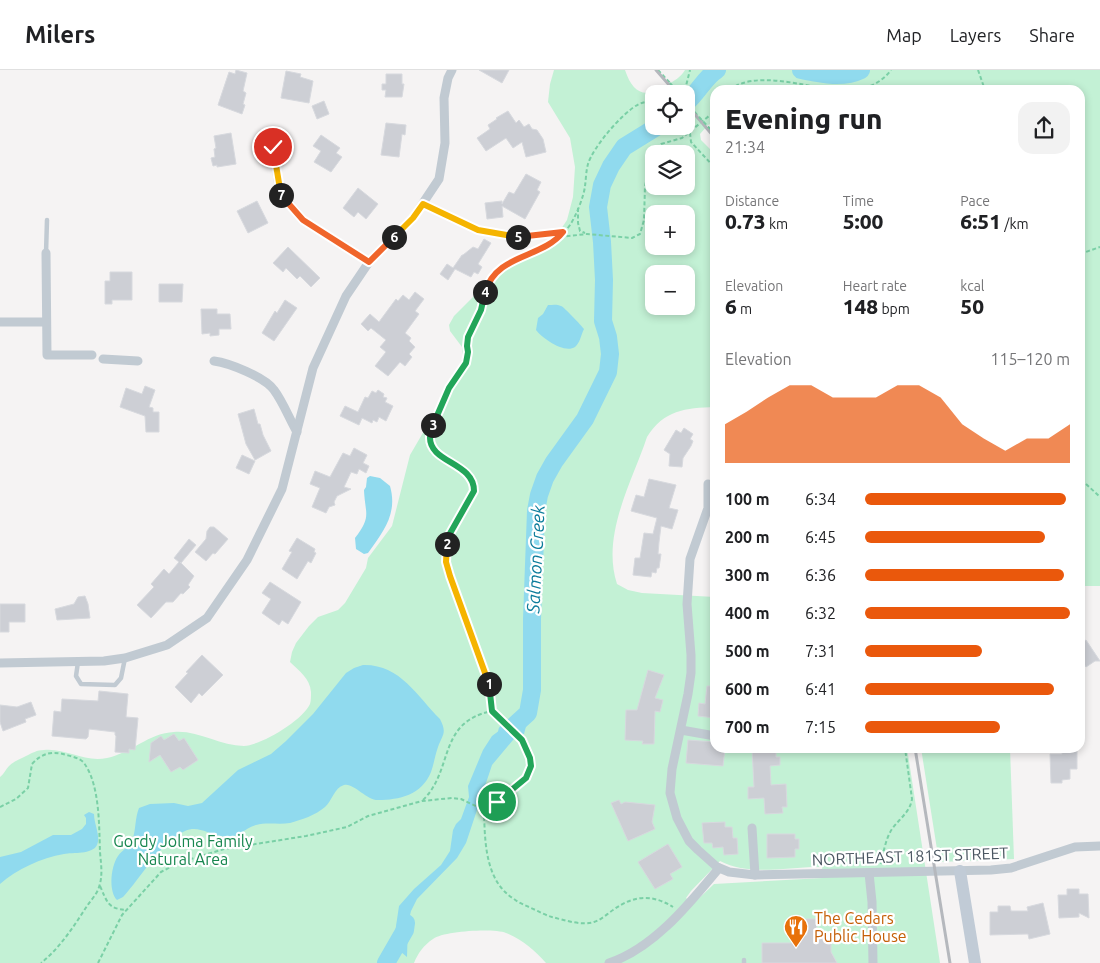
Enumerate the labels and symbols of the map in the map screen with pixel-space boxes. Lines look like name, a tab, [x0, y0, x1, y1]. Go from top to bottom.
pin	[252, 126, 294, 168]
pin: 7	[268, 182, 294, 208]
pin: 6	[382, 224, 406, 250]
pin: 5	[506, 224, 530, 250]
pin: 4	[472, 280, 498, 304]
pin: 3	[420, 412, 446, 438]
water label: Salmon Creek	[522, 504, 548, 615]
pin: 2	[434, 532, 460, 556]
pin: 1	[476, 672, 502, 696]
pin	[476, 781, 518, 823]
park label: Gordy Jolma Family Natural Area	[113, 832, 253, 868]
street label: NORTHEAST 181ST STREET	[811, 844, 1009, 868]
place label: The Cedars Public House	[814, 909, 907, 945]
restaurant icon: The Cedars Public House	[783, 914, 809, 948]

